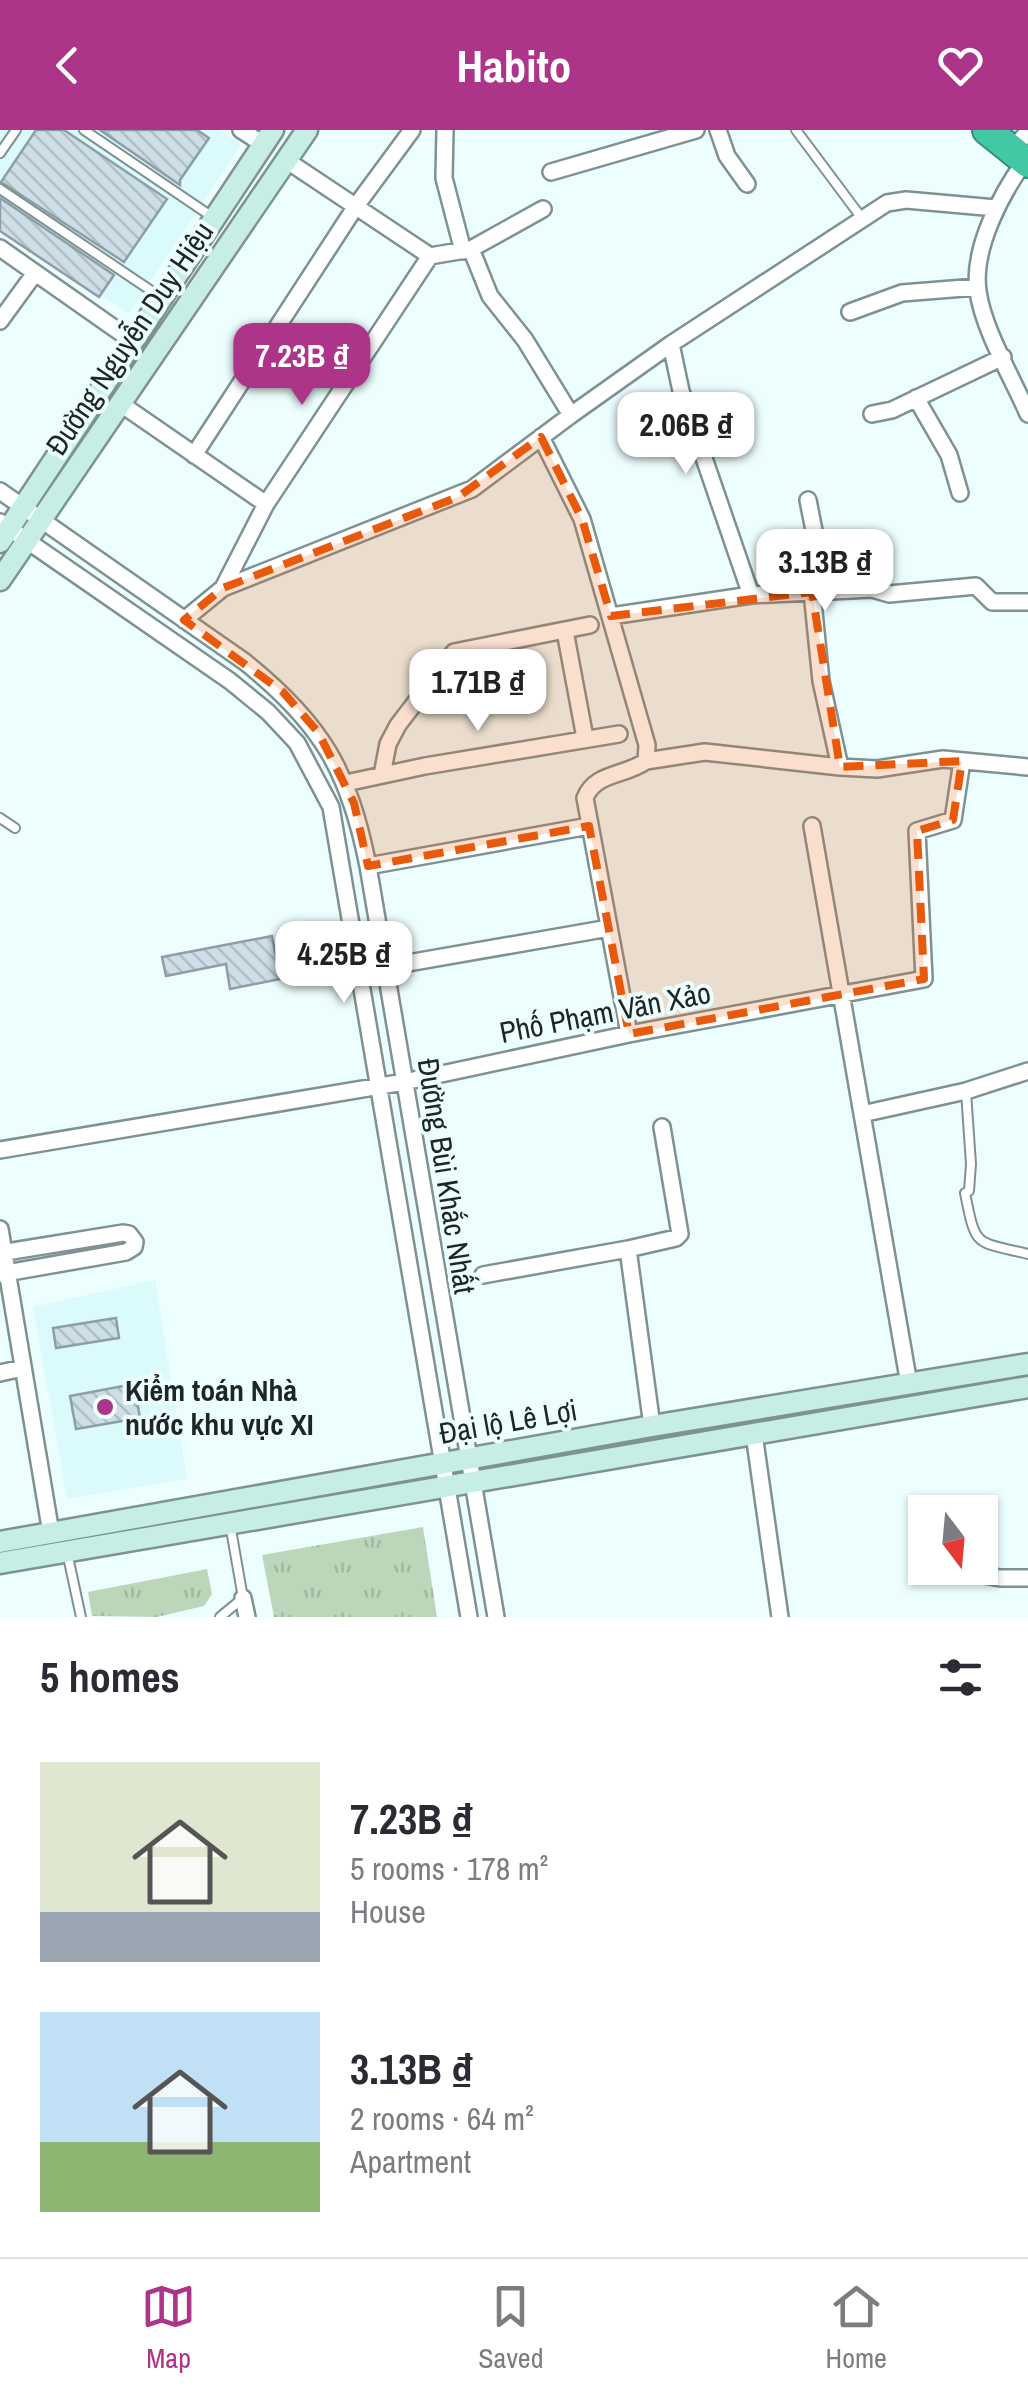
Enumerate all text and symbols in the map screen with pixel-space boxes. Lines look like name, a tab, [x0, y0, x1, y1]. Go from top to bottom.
text: Habito	[457, 35, 571, 96]
icon: back	[40, 38, 95, 93]
icon: heart	[933, 38, 988, 93]
street label: Đường Nguyễn Duy Hiệu	[36, 213, 222, 463]
pin: 7.23B ₫	[210, 323, 394, 408]
text: 7.23B ₫	[255, 334, 349, 377]
pin: 2.06B ₫	[594, 392, 778, 477]
text: 2.06B ₫	[639, 403, 733, 446]
pin: 3.13B ₫	[733, 529, 917, 614]
text: 3.13B ₫	[778, 540, 872, 583]
pin: 1.71B ₫	[386, 649, 570, 734]
text: 1.71B ₫	[431, 660, 525, 703]
pin: 4.25B ₫	[252, 921, 436, 1006]
text: 4.25B ₫	[297, 932, 391, 975]
street label: Phố Phạm Văn Xảo	[496, 972, 714, 1052]
street label: Đường Bùi Khắc Nhất	[409, 1055, 485, 1297]
place label: Kiểm toán Nhà nước khu vực XI	[125, 1370, 314, 1444]
street label: Đại lộ Lê Lợi	[436, 1389, 580, 1453]
marker: Kiểm toán Nhà nước khu vực XI	[94, 1396, 116, 1418]
north arrow	[908, 1495, 998, 1585]
map controls	[908, 1495, 998, 1585]
text: 5 homes	[40, 1649, 180, 1705]
icon: filters	[933, 1650, 988, 1705]
text: 7.23B ₫	[350, 1791, 473, 1847]
icon: home	[120, 1802, 240, 1922]
text: 5 rooms · 178 m²	[350, 1847, 548, 1890]
text: House	[350, 1890, 426, 1933]
text: 3.13B ₫	[350, 2041, 473, 2097]
icon: home	[120, 2052, 240, 2172]
text: 2 rooms · 64 m²	[350, 2097, 534, 2140]
text: Apartment	[350, 2140, 471, 2183]
tab: Map	[141, 2279, 196, 2377]
tab: Saved	[478, 2279, 543, 2377]
tab: Home	[826, 2279, 887, 2377]

